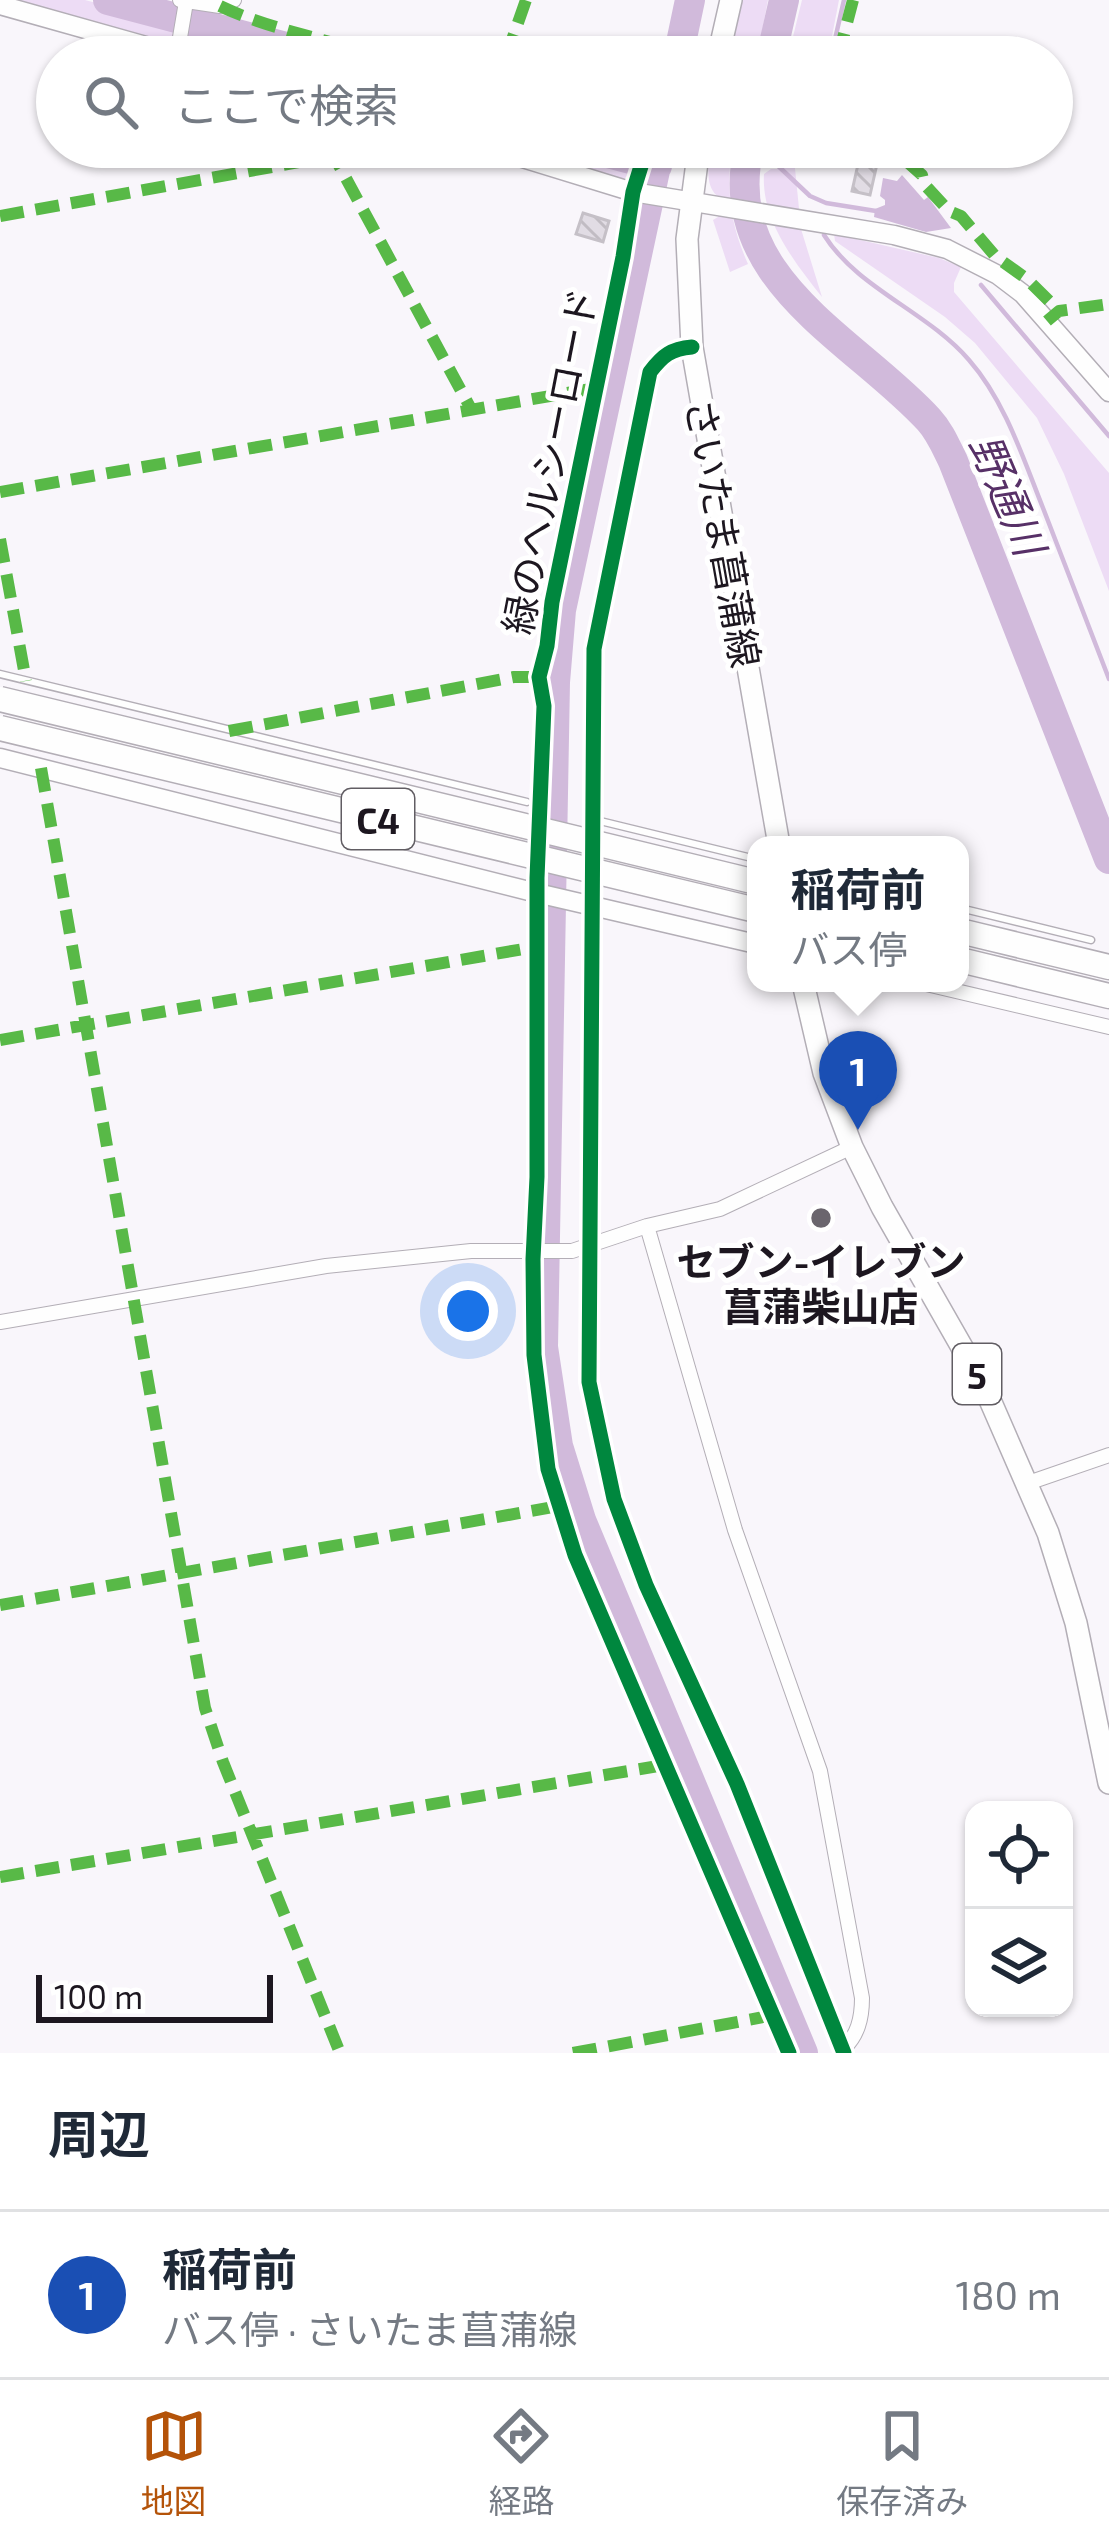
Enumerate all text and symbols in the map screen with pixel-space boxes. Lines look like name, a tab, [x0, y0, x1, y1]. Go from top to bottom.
search box	[36, 36, 1073, 168]
icon: search	[78, 69, 144, 135]
text: ここで検索	[174, 77, 399, 131]
street label: 緑のヘルシーロード	[492, 284, 606, 638]
street label: さいたま菖蒲線	[677, 395, 771, 671]
water label: 野通川	[961, 426, 1058, 565]
road number: C4	[342, 789, 414, 849]
popup	[747, 836, 969, 992]
text: 稲荷前	[790, 861, 926, 915]
text: バス停	[790, 925, 908, 972]
pin: 1	[819, 1031, 897, 1130]
marker: セブン-イレブン 菖蒲柴山店	[808, 1205, 834, 1231]
place label: セブン-イレブン 菖蒲柴山店	[676, 1237, 966, 1329]
your location	[438, 1281, 498, 1341]
road number: 5	[953, 1344, 1001, 1404]
map controls	[965, 1801, 1073, 2017]
button: locate	[965, 1801, 1073, 1909]
button: layers	[965, 1909, 1073, 2017]
scale bar	[36, 1969, 273, 2022]
text: 100 m	[54, 1976, 143, 2016]
text: 周辺	[48, 2102, 150, 2163]
text: 稲荷前	[162, 2241, 297, 2295]
text: 1	[79, 2271, 95, 2318]
text: 180 m	[955, 2271, 1061, 2318]
text: バス停 · さいたま菖蒲線	[162, 2305, 577, 2352]
tab: 地図	[141, 2403, 207, 2523]
tab: 経路	[488, 2403, 554, 2523]
tab: 保存済み	[836, 2403, 968, 2523]

